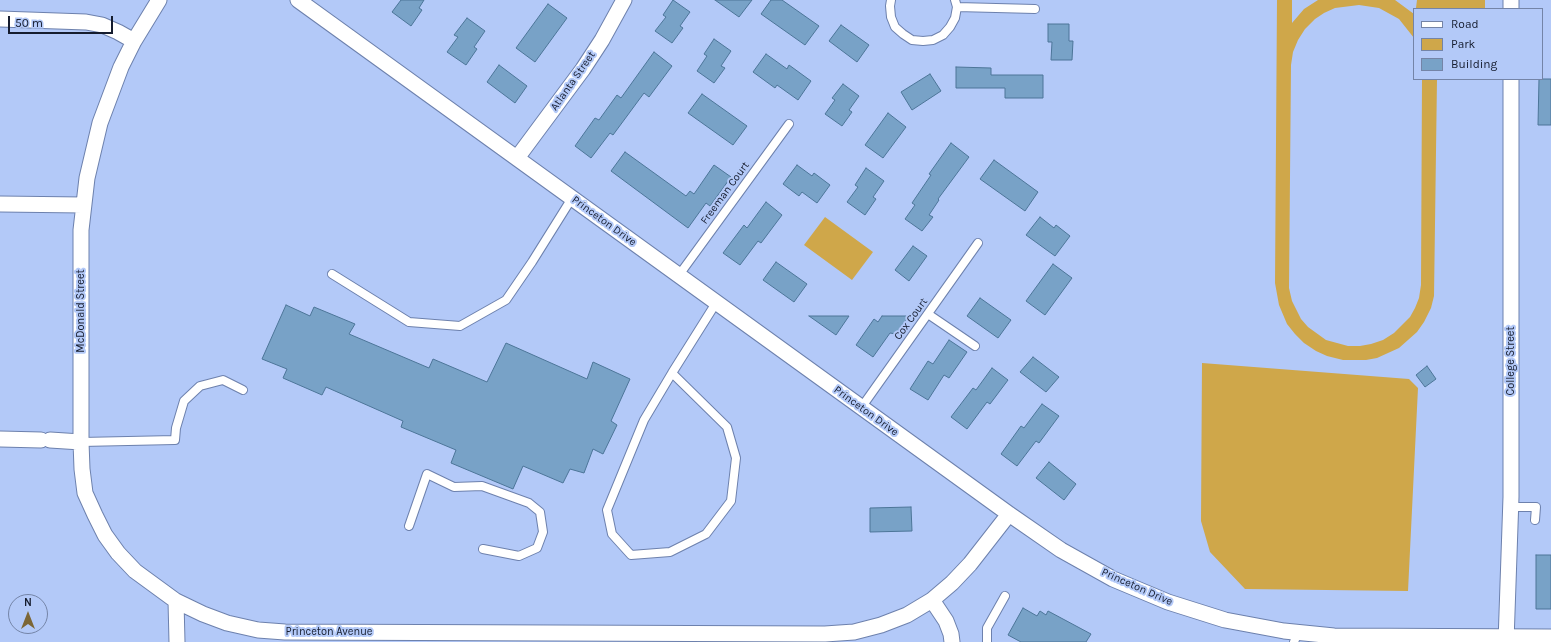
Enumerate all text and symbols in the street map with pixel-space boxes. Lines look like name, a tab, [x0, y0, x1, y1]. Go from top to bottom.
scale bar	[10, 8, 115, 34]
legend	[1413, 8, 1543, 80]
text: 50 m	[15, 16, 43, 30]
text: Road	[1451, 17, 1479, 31]
text: Park	[1451, 37, 1475, 51]
street label: Atlanta Street	[548, 49, 598, 113]
text: Building	[1451, 57, 1497, 71]
street label: Freeman Court	[698, 159, 752, 227]
street label: Princeton Drive	[569, 193, 639, 249]
street label: McDonald Street	[74, 269, 88, 353]
street label: Cox Court	[891, 295, 931, 343]
street label: College Street	[1504, 326, 1518, 396]
street label: Princeton Drive	[831, 383, 901, 439]
street label: Princeton Drive	[1099, 565, 1175, 609]
north arrow	[8, 594, 48, 634]
text: N	[24, 596, 32, 609]
street label: Princeton Avenue	[286, 625, 372, 639]

